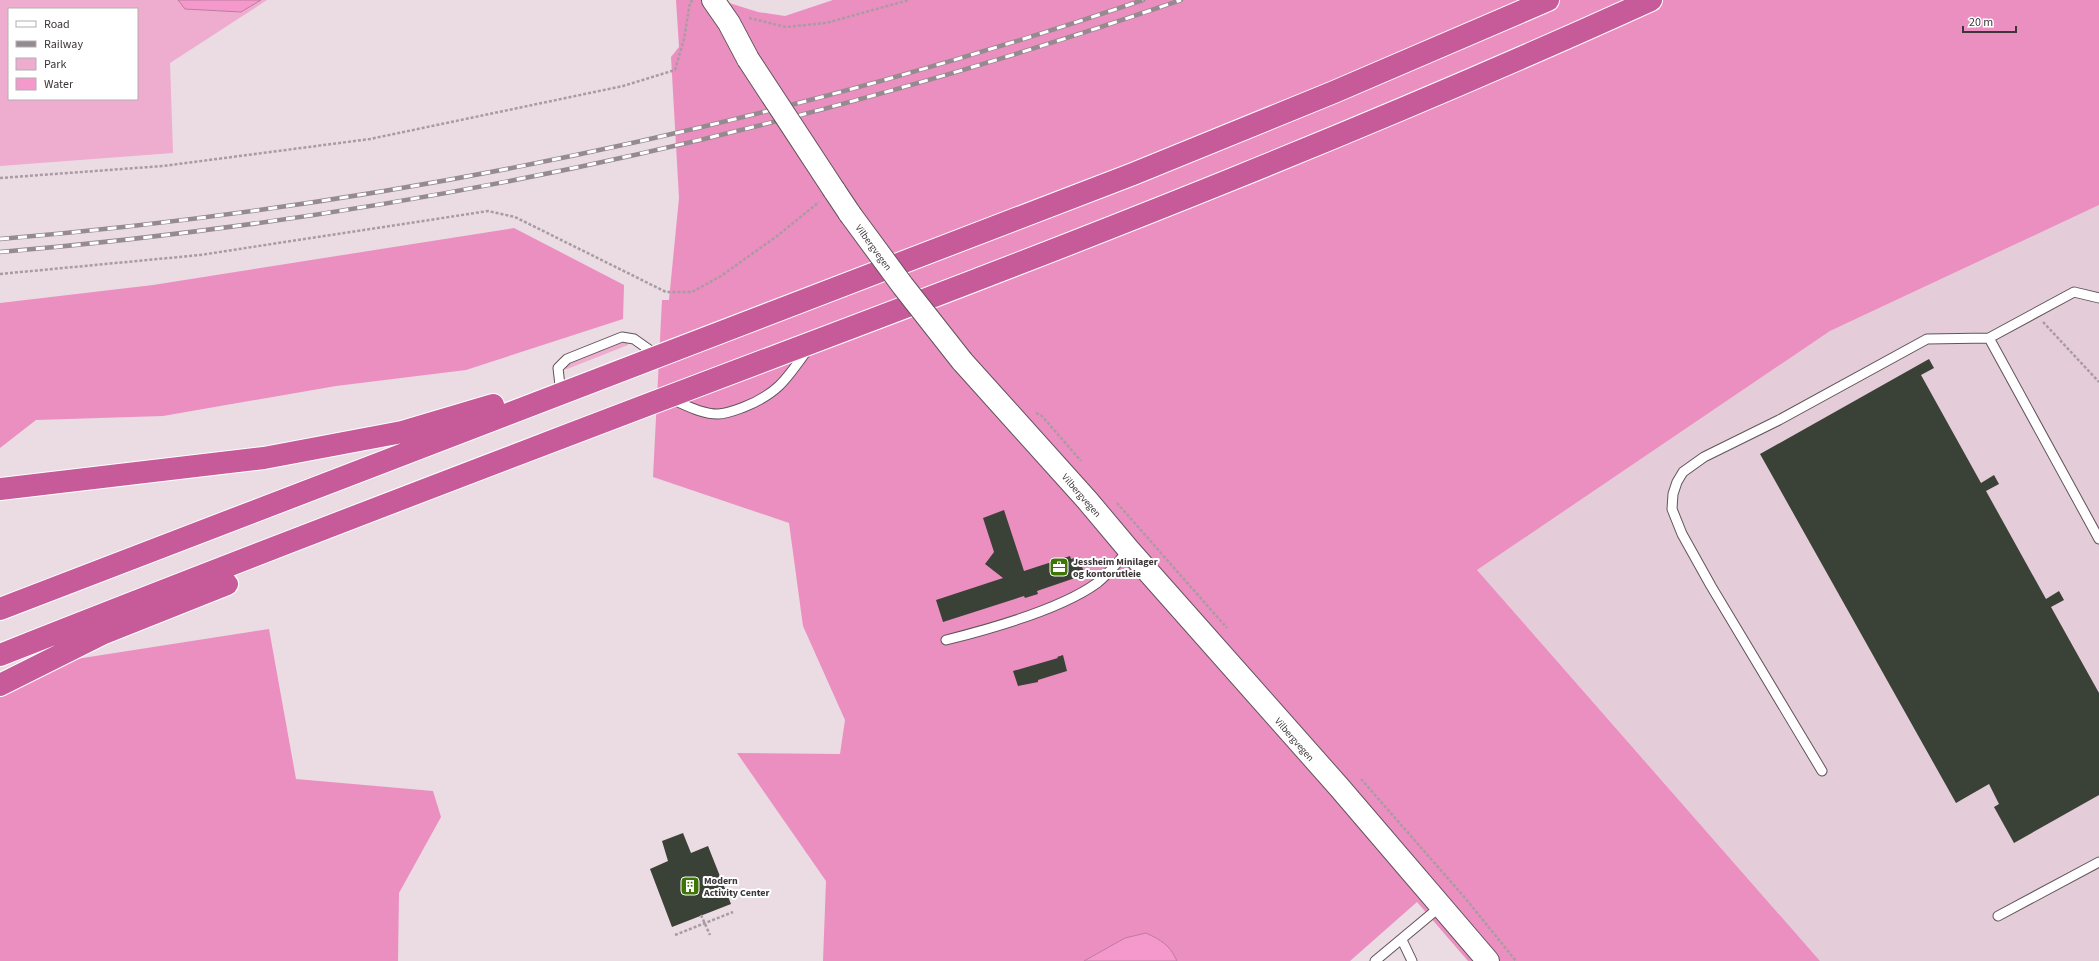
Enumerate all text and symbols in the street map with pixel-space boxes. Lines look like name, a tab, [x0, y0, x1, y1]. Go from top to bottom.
legend	[8, 8, 138, 100]
scale bar	[1963, 8, 2016, 34]
text: 20 m	[1969, 14, 1993, 31]
text: Road	[44, 16, 70, 33]
text: Railway	[44, 36, 83, 53]
text: Park	[44, 56, 66, 73]
text: Water	[44, 76, 74, 93]
street label: Vilbergvegen	[852, 222, 895, 273]
street label: Vilbergvegen	[1058, 471, 1104, 521]
place label: Jessheim Minilager og kontorutleie	[1073, 555, 1158, 581]
office icon: Jessheim Minilager og kontorutleie	[1048, 556, 1070, 578]
street label: Vilbergvegen	[1271, 715, 1317, 765]
place label: Modern Activity Center	[703, 874, 769, 900]
building icon: Modern Activity Center	[679, 875, 701, 897]

